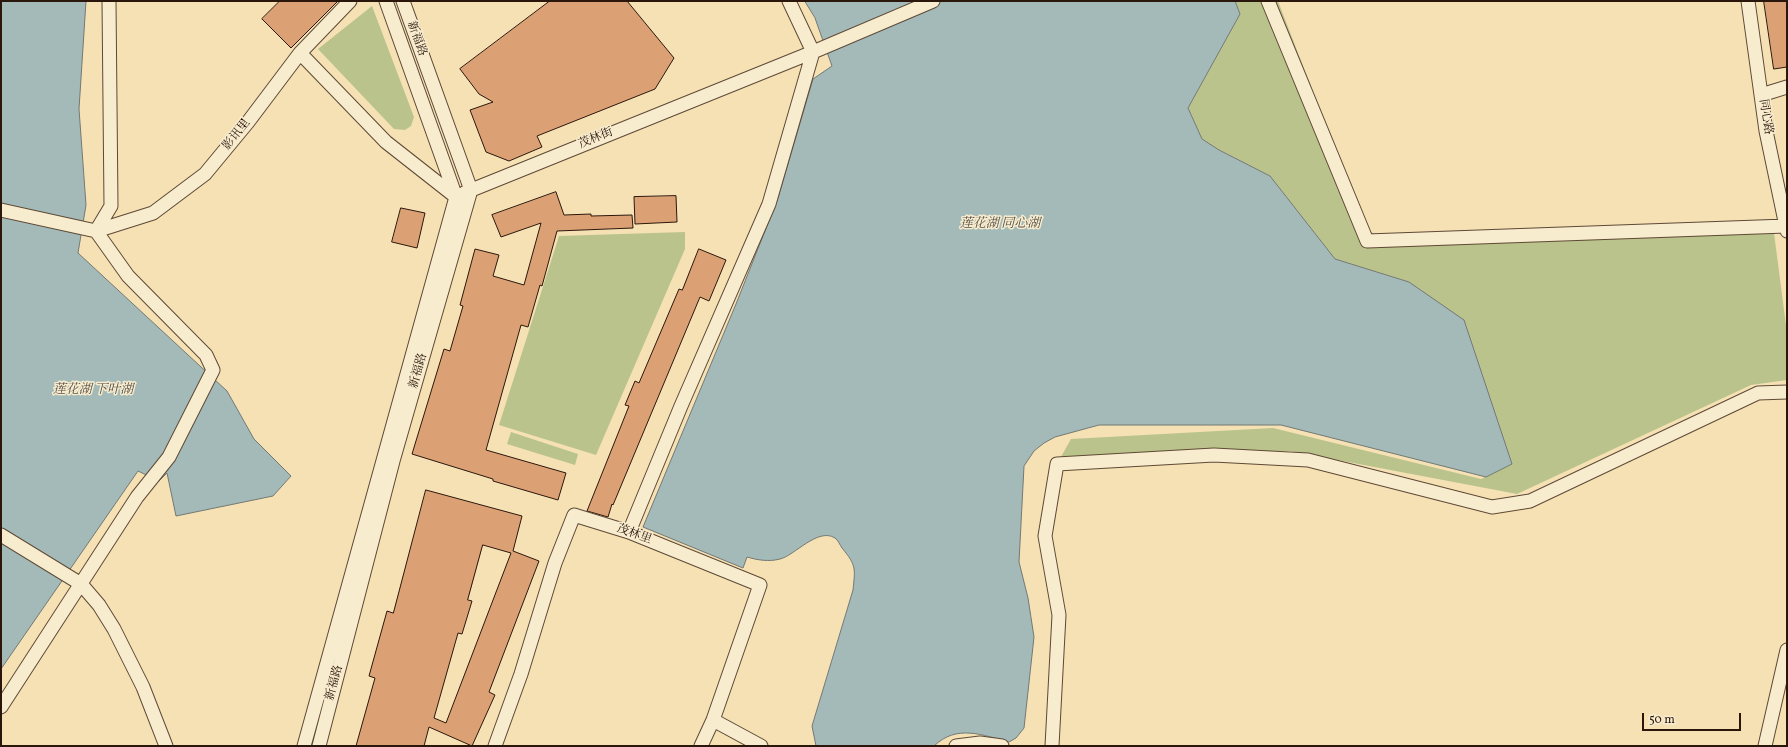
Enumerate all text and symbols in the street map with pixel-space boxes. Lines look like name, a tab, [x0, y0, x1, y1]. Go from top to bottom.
street label: 新福路	[403, 20, 429, 58]
street label: 同心路	[1755, 98, 1775, 136]
street label: 影讯里	[220, 116, 254, 154]
street label: 茂林街	[577, 126, 615, 152]
water label: 莲花湖 同心湖	[960, 217, 1040, 233]
street label: 新福路	[407, 352, 431, 390]
water label: 莲花湖 下叶湖	[53, 383, 133, 399]
street label: 茂林里	[615, 522, 653, 548]
street label: 新福路	[323, 664, 347, 702]
scale bar	[1644, 705, 1743, 731]
text: 50 m	[1649, 712, 1675, 728]

